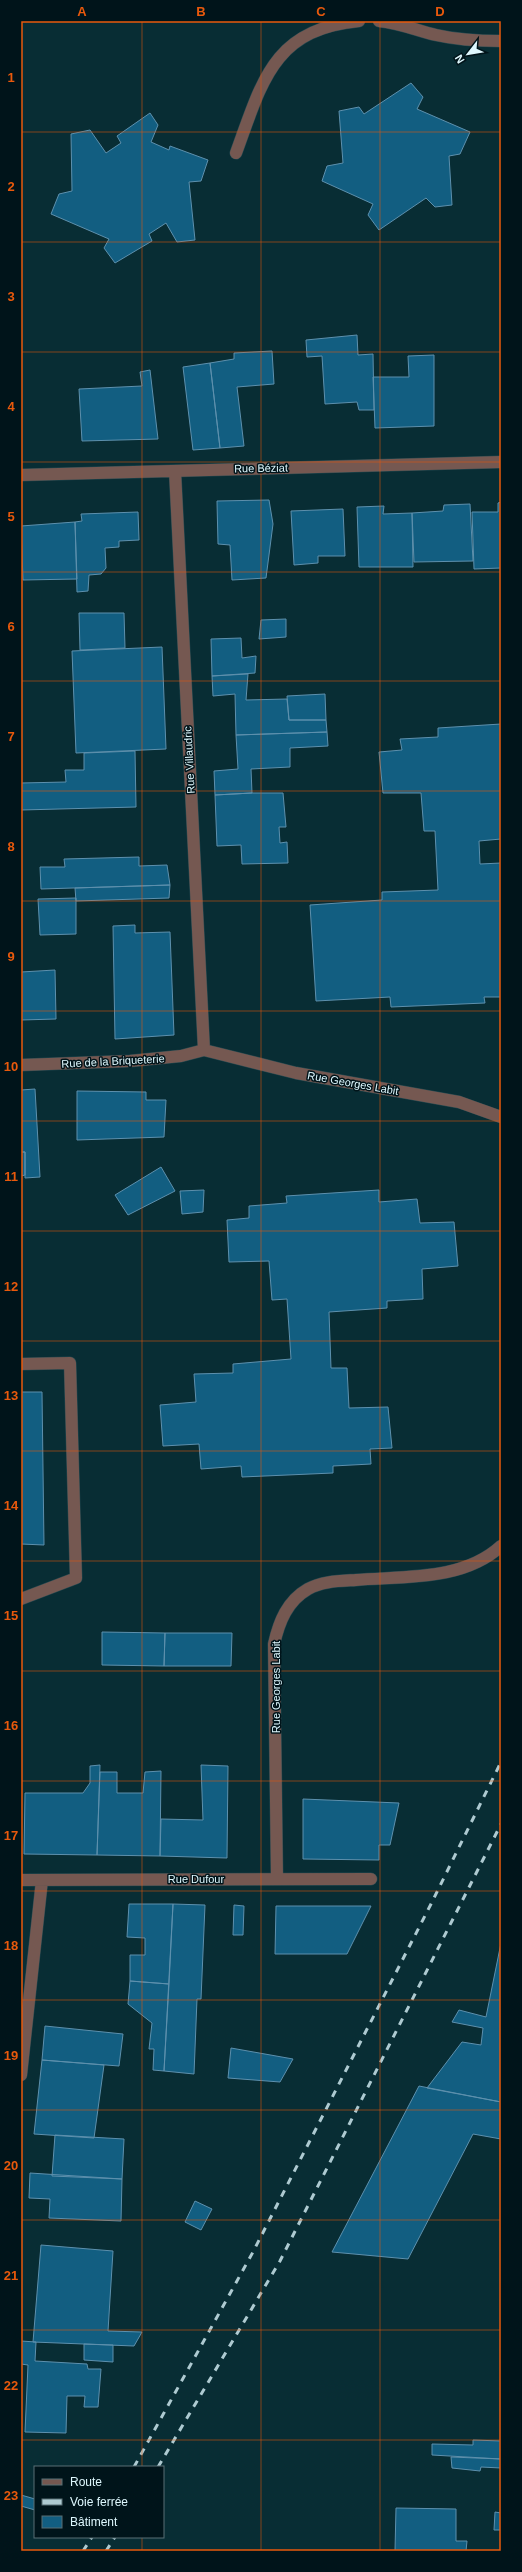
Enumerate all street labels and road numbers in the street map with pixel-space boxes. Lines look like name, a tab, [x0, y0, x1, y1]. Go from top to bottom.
street label: Rue Béziat	[234, 462, 288, 474]
street label: Rue Villaudric	[181, 725, 197, 794]
street label: Rue de la Briqueterie	[61, 1052, 165, 1070]
street label: Rue Georges Labit	[306, 1069, 400, 1097]
street label: Rue Georges Labit	[270, 1641, 282, 1733]
street label: Rue Dufour	[168, 1873, 224, 1885]

